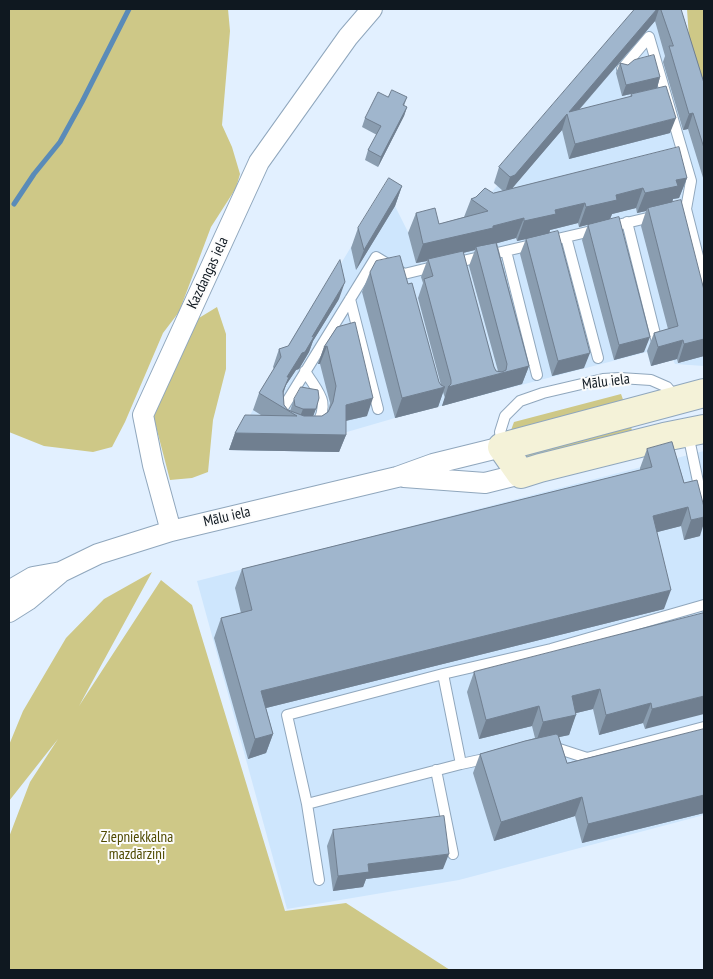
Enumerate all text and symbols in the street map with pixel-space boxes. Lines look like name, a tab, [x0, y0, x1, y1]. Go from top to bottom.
street label: Kazdangas iela	[184, 234, 232, 312]
street label: Mālu iela	[581, 370, 631, 394]
street label: Mālu iela	[202, 503, 252, 531]
park label: Ziepniekkalna mazdārziņi	[101, 829, 173, 864]

